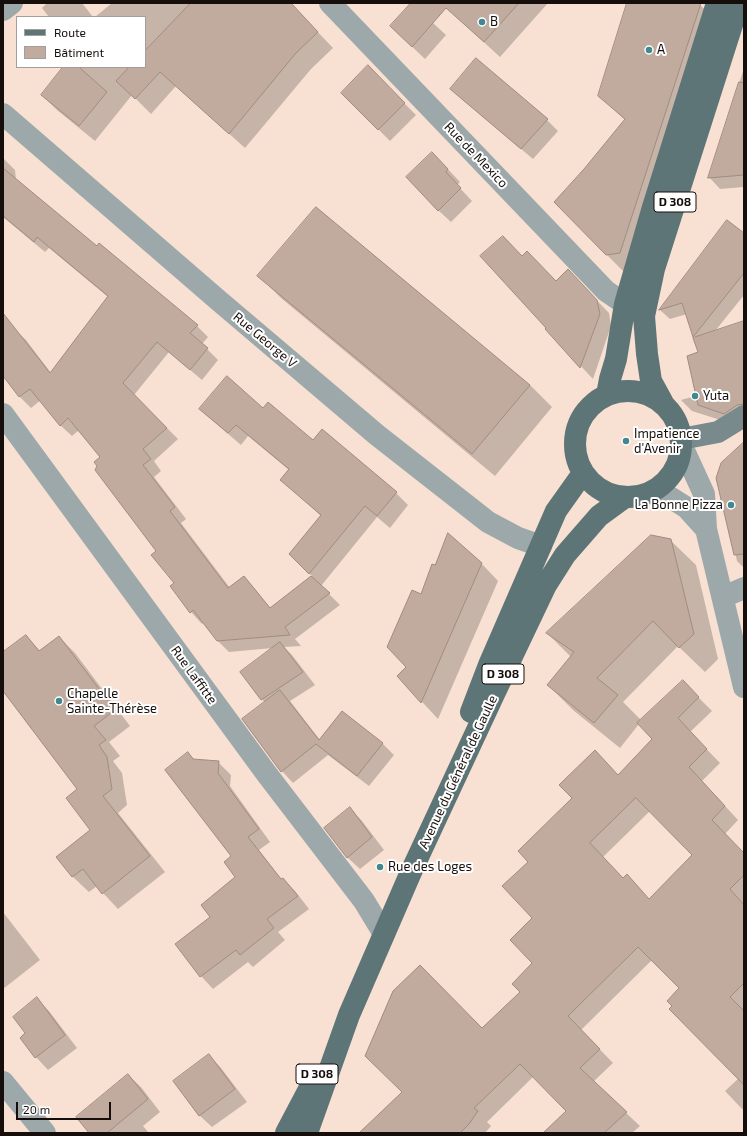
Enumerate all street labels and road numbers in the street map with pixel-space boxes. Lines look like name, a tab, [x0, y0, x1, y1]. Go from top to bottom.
street label: Rue de Mexico	[441, 119, 511, 191]
road number: D 308	[654, 192, 696, 212]
street label: Rue George V	[230, 309, 300, 371]
street label: Rue Laffitte	[168, 643, 220, 707]
road number: D 308	[482, 664, 524, 684]
street label: Avenue du Général de Gaulle	[415, 693, 501, 851]
road number: D 308	[296, 1064, 338, 1084]

